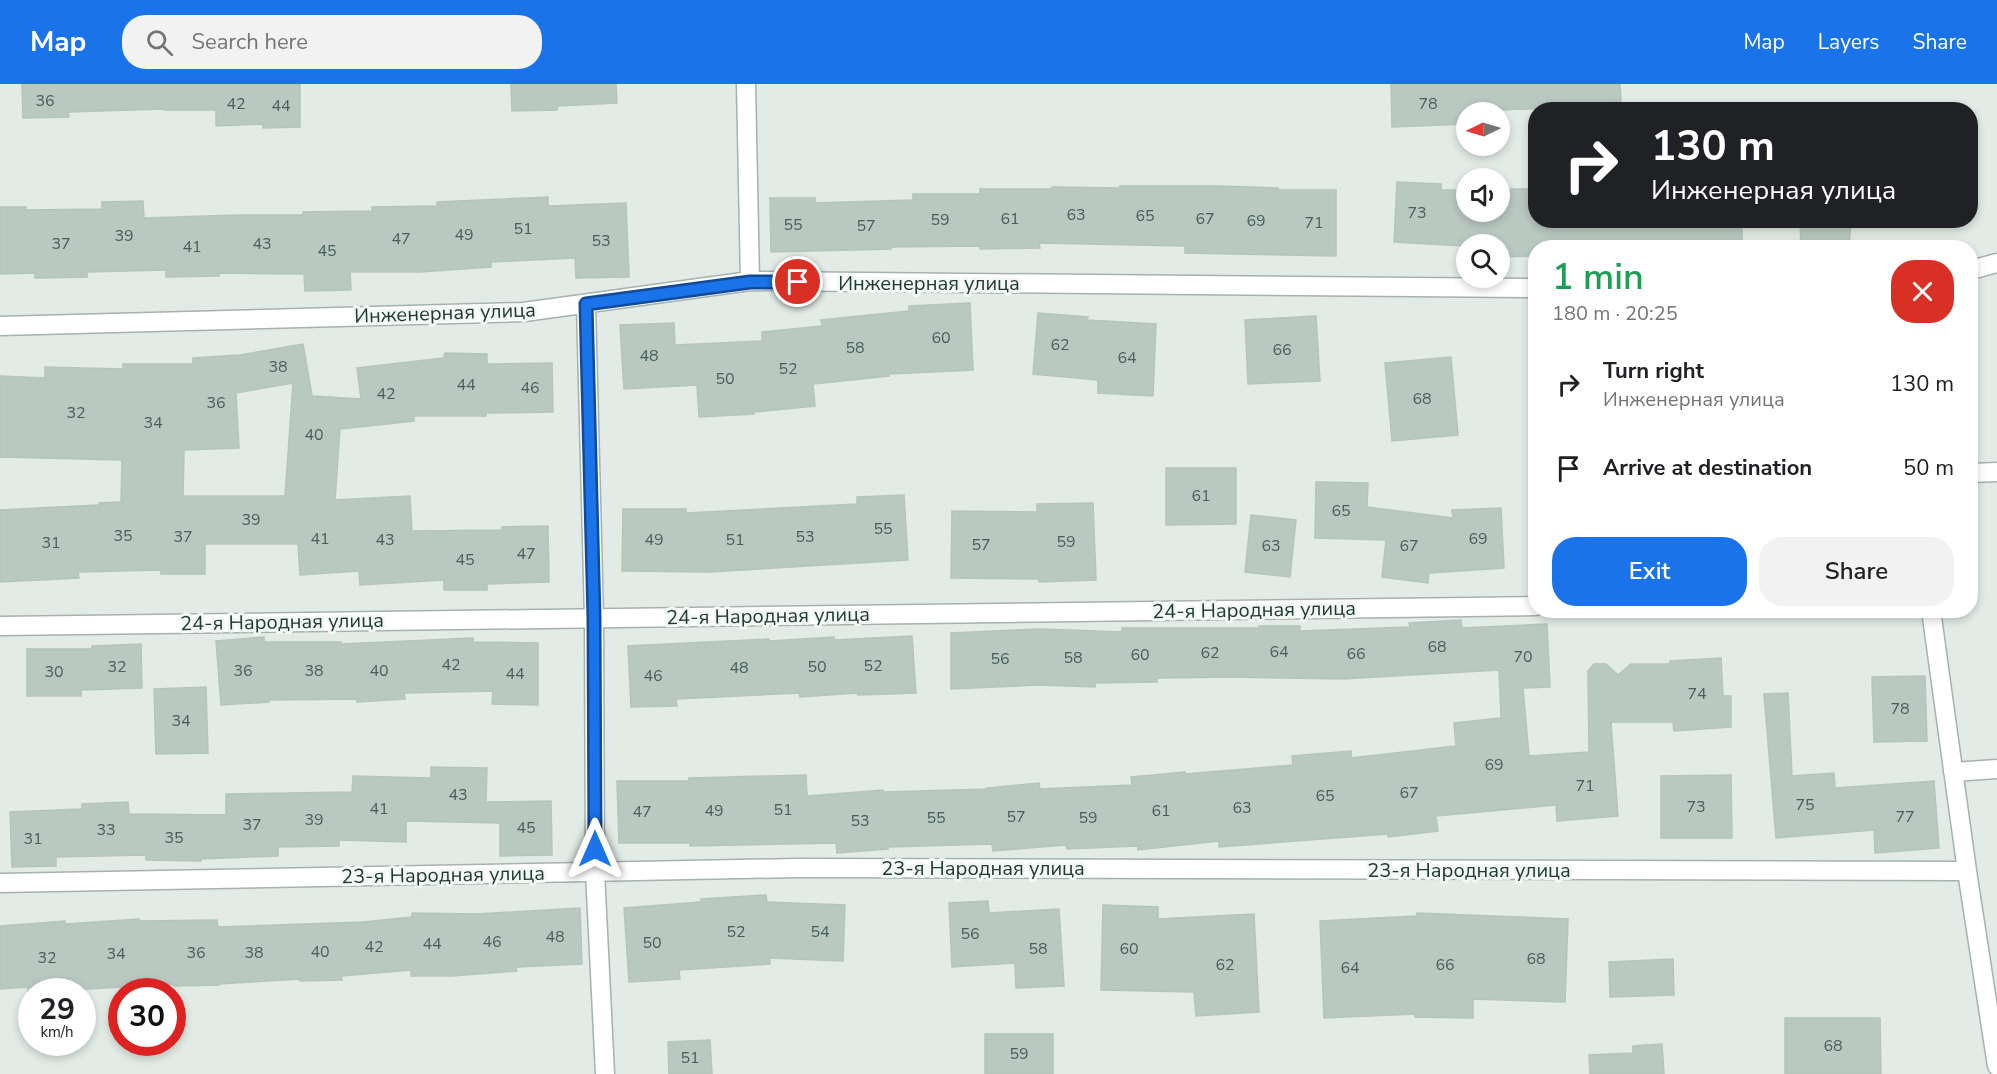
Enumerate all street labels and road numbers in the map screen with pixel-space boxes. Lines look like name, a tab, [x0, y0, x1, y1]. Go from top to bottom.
street label: Инженерная улица	[838, 270, 1020, 297]
street label: Инженерная улица	[354, 296, 536, 330]
street label: 24-я Народная улица	[1152, 595, 1356, 625]
street label: 24-я Народная улица	[666, 601, 870, 631]
street label: 24-я Народная улица	[180, 607, 384, 637]
street label: 23-я Народная улица	[881, 855, 1085, 882]
street label: 23-я Народная улица	[1367, 857, 1571, 884]
street label: 23-я Народная улица	[341, 860, 545, 890]

